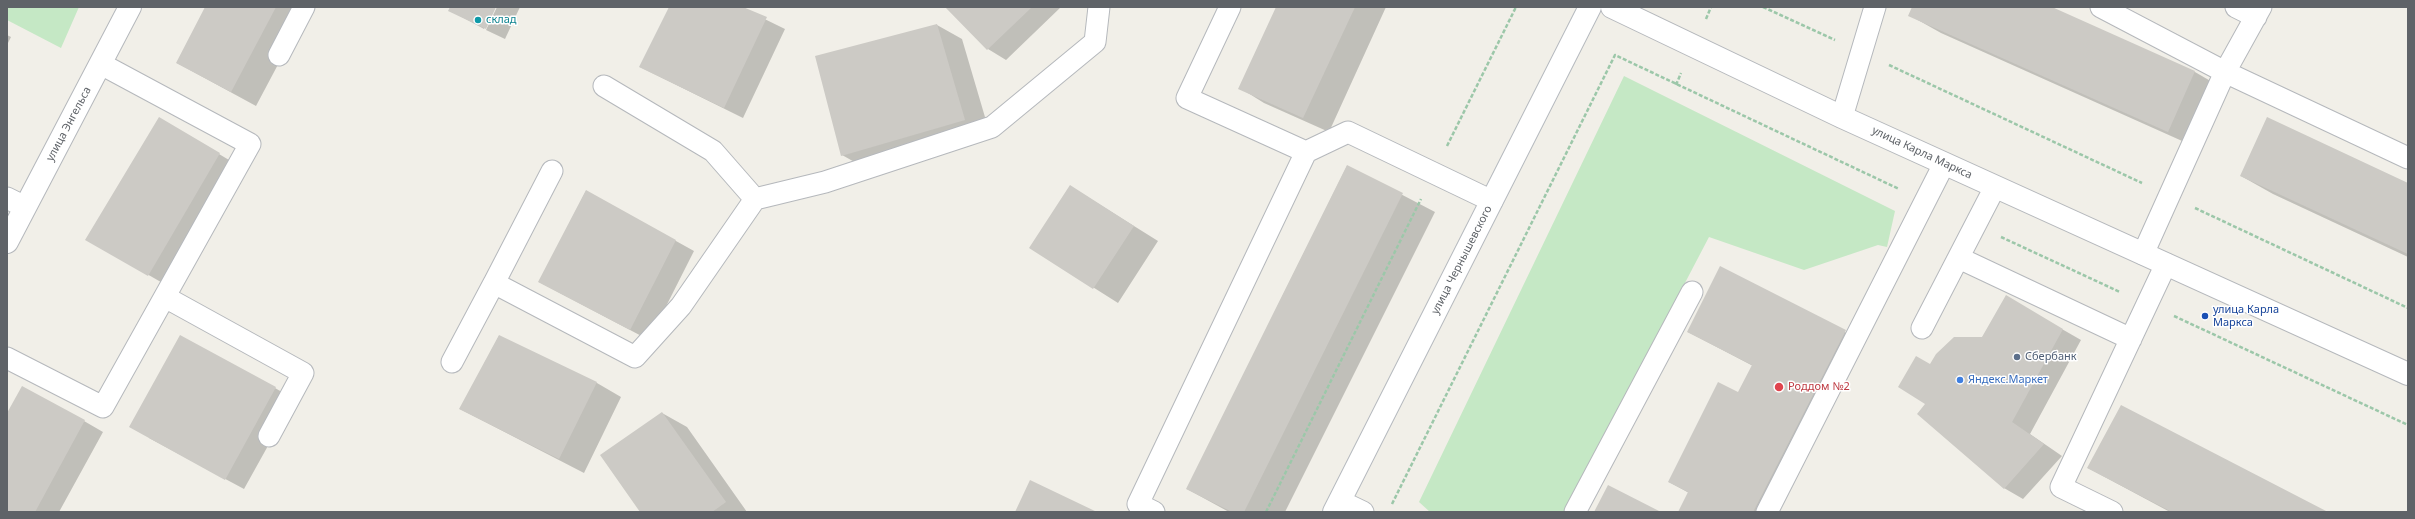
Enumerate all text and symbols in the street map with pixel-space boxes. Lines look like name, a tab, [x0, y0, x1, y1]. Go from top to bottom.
place label: склад	[486, 13, 517, 27]
marker: склад	[473, 15, 483, 25]
street label: улица Энгельса	[44, 84, 94, 164]
street label: улица Карла Маркса	[1870, 124, 1974, 182]
street label: улица Чернышевского	[1429, 203, 1495, 317]
place label: улица Карла Маркса	[2213, 303, 2279, 329]
marker: улица Карла Маркса	[2200, 311, 2210, 321]
place label: Сбербанк	[2025, 350, 2077, 364]
marker: Сбербанк	[2012, 352, 2022, 362]
place label: Яндекс.Маркет	[1968, 373, 2048, 387]
marker: Яндекс.Маркет	[1955, 375, 1965, 385]
place label: Роддом №2	[1788, 380, 1850, 394]
marker: Роддом №2	[1773, 381, 1785, 393]

